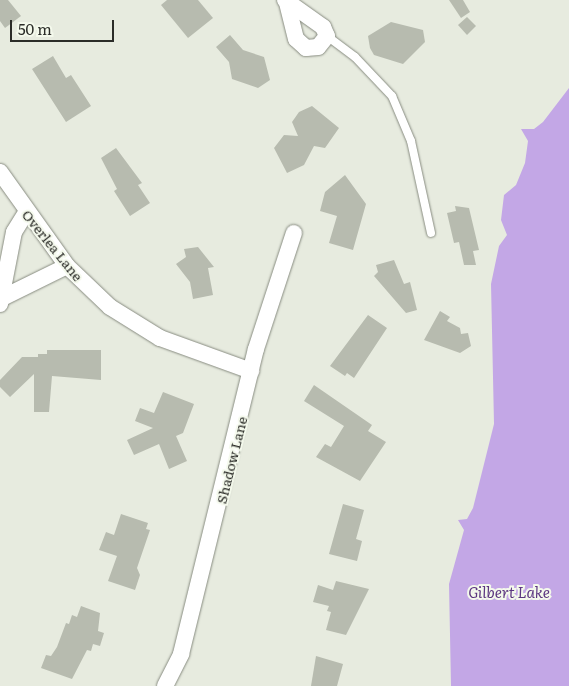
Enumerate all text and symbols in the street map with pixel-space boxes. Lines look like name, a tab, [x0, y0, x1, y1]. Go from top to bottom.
scale bar	[12, 10, 116, 42]
text: 50 m	[18, 17, 52, 40]
street label: Overlea Lane	[19, 206, 87, 284]
street label: Shadow Lane	[212, 415, 250, 505]
water label: Gilbert Lake	[468, 583, 550, 601]

